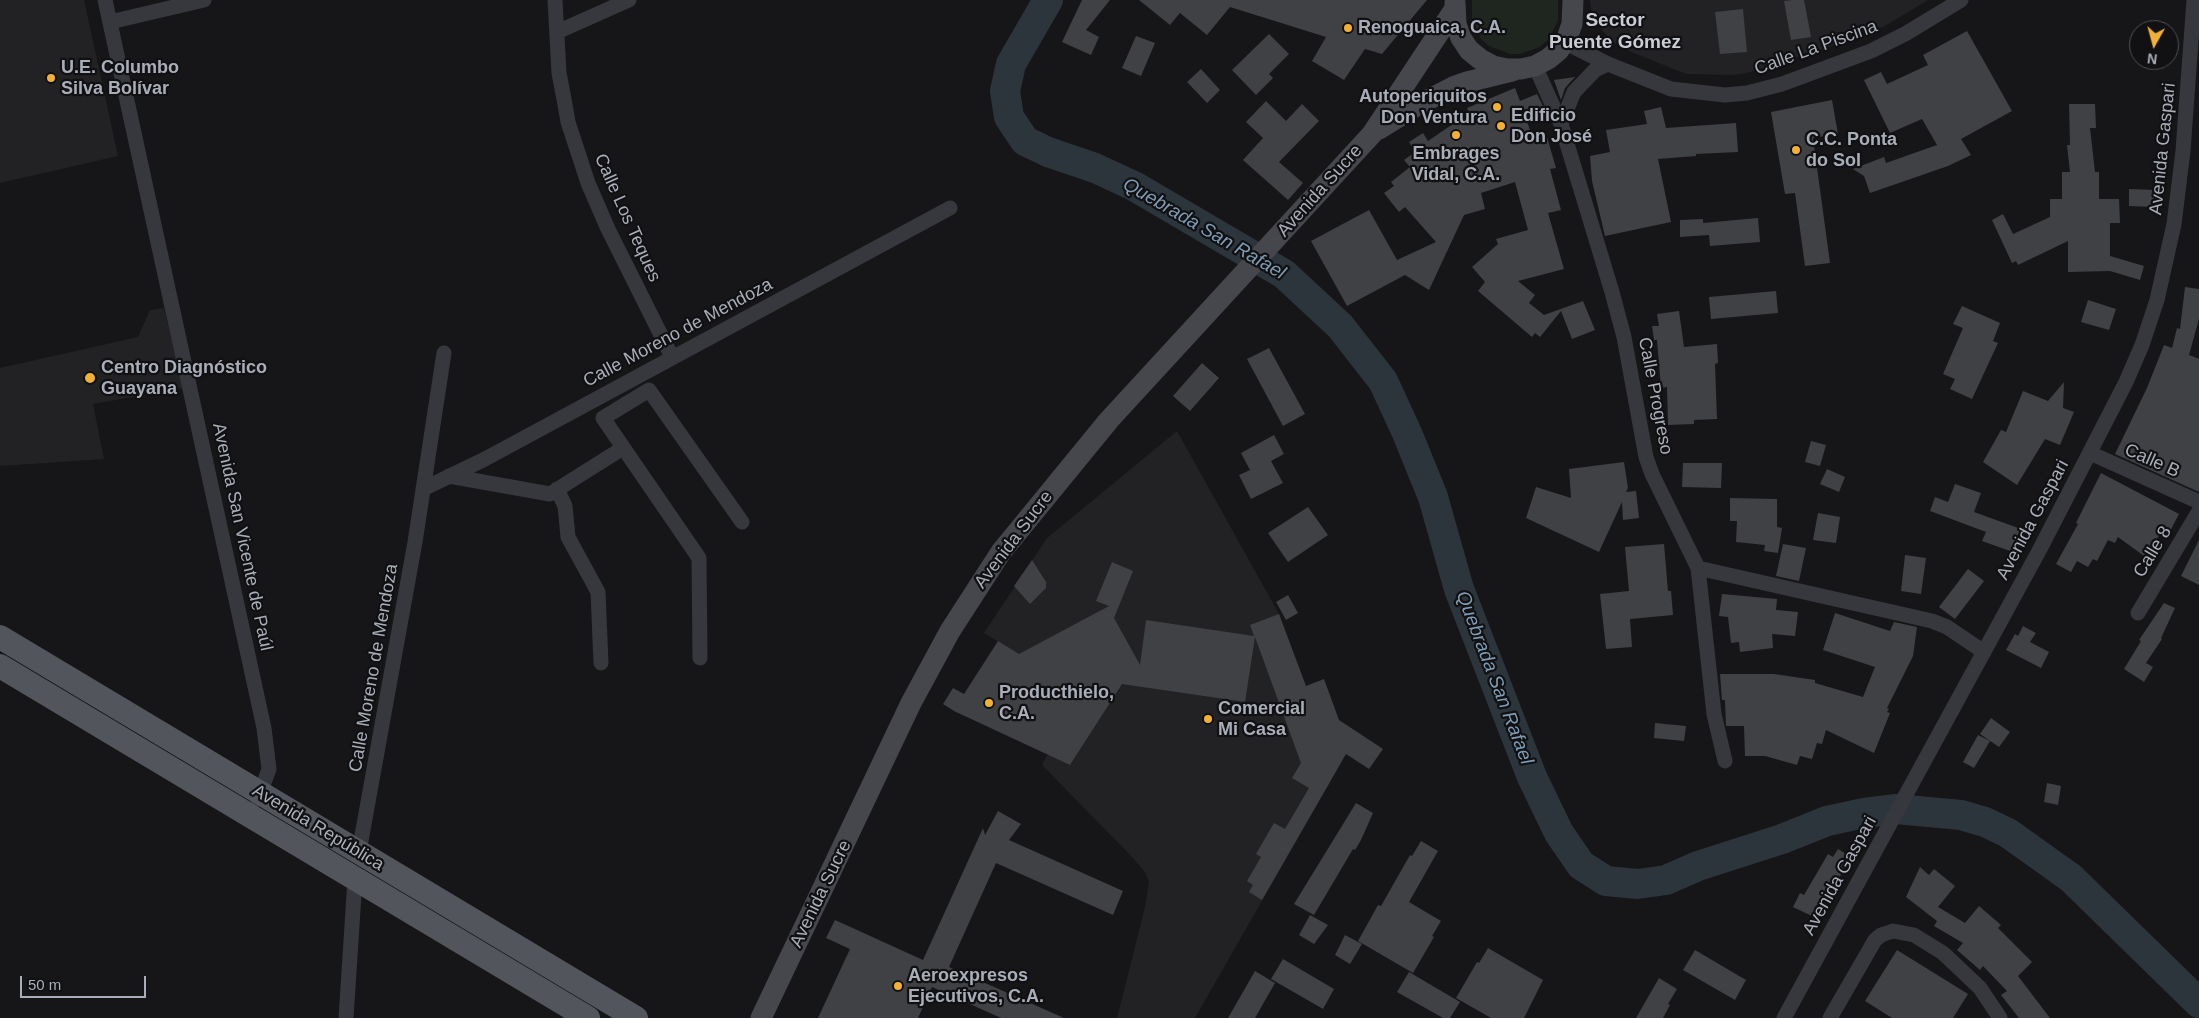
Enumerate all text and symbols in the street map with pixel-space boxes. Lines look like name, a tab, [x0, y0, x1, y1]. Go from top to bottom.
district label: Sector Puente Gómez	[1549, 10, 1681, 54]
street label: Calle La Piscina	[1752, 16, 1880, 80]
place label: Renoguaica, C.A.	[1358, 17, 1506, 39]
north arrow	[2129, 20, 2179, 70]
marker: Renoguaica, C.A.	[1342, 22, 1354, 34]
text: N	[2146, 50, 2158, 67]
place label: U.E. Columbo Silva Bolívar	[61, 57, 179, 100]
marker: U.E. Columbo Silva Bolívar	[45, 72, 57, 84]
street label: Avenida Gaspari	[2145, 82, 2181, 216]
place label: Autoperiquitos Don Ventura	[1359, 86, 1487, 128]
marker: Autoperiquitos Don Ventura	[1491, 101, 1503, 113]
place label: Edificio Don José	[1511, 105, 1592, 148]
marker: Edificio Don José	[1495, 120, 1507, 132]
marker: Embrages Vidal, C.A.	[1450, 129, 1462, 141]
place label: C.C. Ponta do Sol	[1806, 129, 1897, 172]
street label: Avenida Sucre	[1273, 140, 1367, 242]
place label: Embrages Vidal, C.A.	[1412, 143, 1500, 186]
marker: C.C. Ponta do Sol	[1790, 144, 1802, 156]
street label: Calle Los Teques	[589, 151, 665, 285]
water label: Quebrada San Rafael	[1119, 173, 1289, 285]
street label: Calle Moreno de Mendoza	[580, 274, 776, 392]
street label: Calle Progreso	[1633, 336, 1677, 456]
place label: Centro Diagnóstico Guayana	[101, 357, 267, 399]
marker: Centro Diagnóstico Guayana	[83, 371, 97, 385]
street label: Avenida San Vicente de Paúl	[207, 421, 277, 653]
street label: Calle B	[2121, 439, 2183, 483]
street label: Avenida Gaspari	[1992, 456, 2074, 584]
street label: Avenida Sucre	[970, 487, 1058, 593]
street label: Calle 8	[2129, 522, 2177, 582]
street label: Calle Moreno de Mendoza	[345, 562, 403, 774]
water label: Quebrada San Rafael	[1450, 588, 1538, 768]
place label: Producthielo, C.A.	[999, 682, 1114, 724]
marker: Producthielo, C.A.	[983, 697, 995, 709]
place label: Comercial Mi Casa	[1218, 698, 1305, 741]
marker: Comercial Mi Casa	[1202, 713, 1214, 725]
street label: Avenida República	[248, 780, 388, 876]
street label: Avenida Gaspari	[1798, 813, 1882, 939]
street label: Avenida Sucre	[786, 837, 856, 951]
place label: Aeroexpresos Ejecutivos, C.A.	[908, 965, 1044, 1008]
scale bar	[22, 966, 149, 998]
text: 50 m	[28, 976, 61, 993]
marker: Aeroexpresos Ejecutivos, C.A.	[892, 980, 904, 992]

